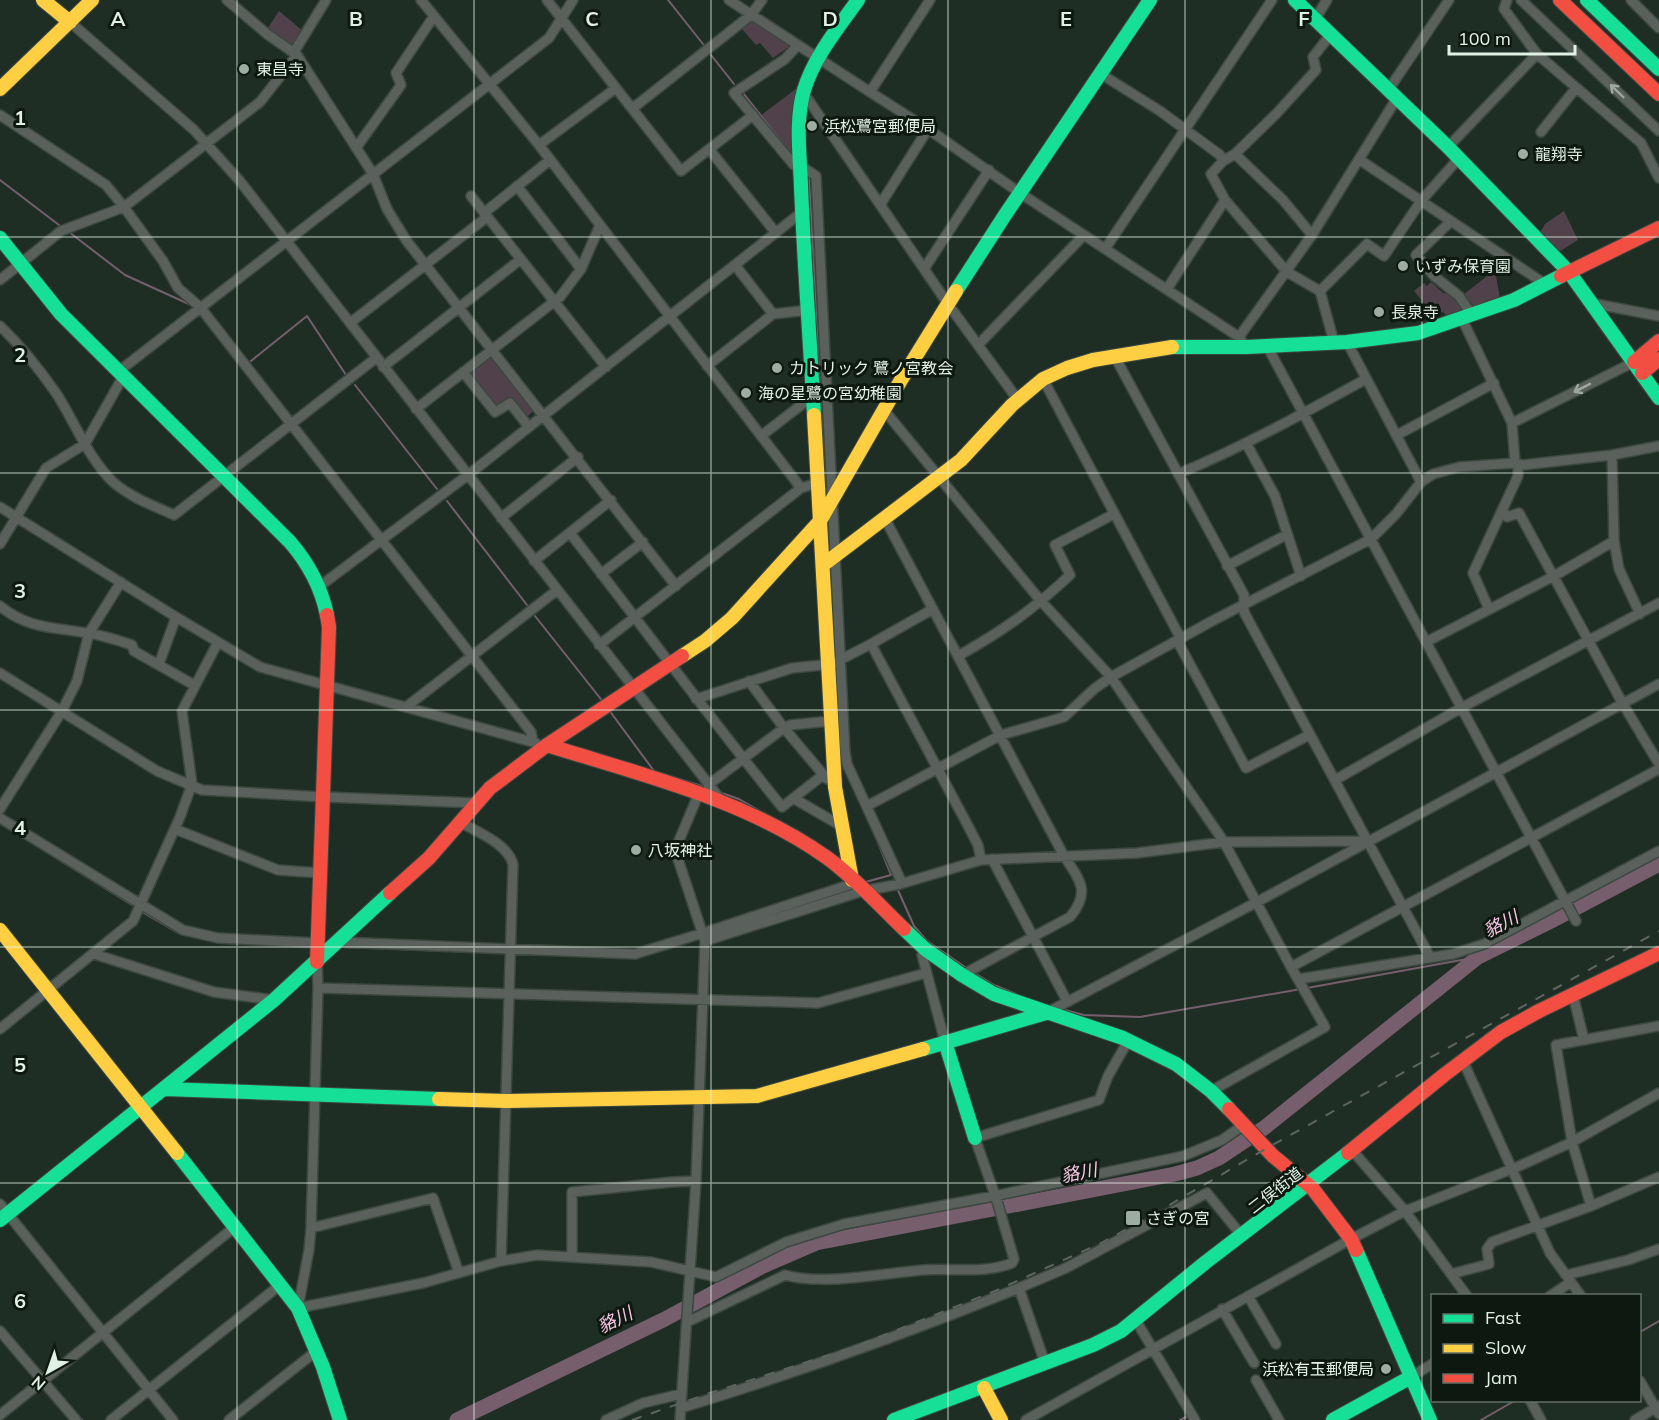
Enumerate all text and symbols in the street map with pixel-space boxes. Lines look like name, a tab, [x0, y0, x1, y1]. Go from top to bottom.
text: A	[111, 6, 126, 31]
text: B	[349, 6, 363, 31]
text: C	[585, 6, 599, 31]
text: D	[822, 6, 838, 31]
text: E	[1060, 6, 1072, 31]
text: F	[1298, 6, 1310, 31]
scale bar	[1449, 18, 1575, 56]
text: 100 m	[1458, 27, 1511, 50]
place label: 東昌寺	[256, 59, 304, 79]
marker: 東昌寺	[237, 62, 251, 76]
one-way arrow	[1609, 83, 1624, 98]
text: 1	[14, 105, 26, 130]
place label: 浜松鷺宮郵便局	[824, 116, 936, 136]
marker: 浜松鷺宮郵便局	[805, 119, 819, 133]
place label: 龍翔寺	[1535, 144, 1583, 164]
marker: 龍翔寺	[1516, 147, 1530, 161]
place label: いずみ保育園	[1415, 256, 1511, 276]
marker: いずみ保育園	[1396, 259, 1410, 273]
place label: 長泉寺	[1391, 302, 1439, 322]
marker: 長泉寺	[1372, 305, 1386, 319]
text: 2	[14, 342, 26, 367]
place label: カトリック 鷺ノ宮教会	[789, 358, 953, 378]
marker: カトリック 鷺ノ宮教会	[770, 361, 784, 375]
place label: 海の星鷺の宮幼稚園	[758, 383, 902, 403]
one-way arrow	[1573, 383, 1591, 394]
marker: 海の星鷺の宮幼稚園	[739, 386, 753, 400]
text: 3	[14, 578, 26, 603]
text: 4	[14, 815, 26, 840]
place label: 八坂神社	[648, 840, 712, 860]
marker: 八坂神社	[629, 843, 643, 857]
water label: 貉川	[1480, 904, 1524, 942]
text: 5	[14, 1052, 26, 1077]
water label: 貉川	[1059, 1157, 1101, 1187]
street label: 二俣街道	[1244, 1162, 1306, 1218]
place label: さぎの宮	[1146, 1208, 1210, 1228]
marker: さぎの宮	[1124, 1209, 1142, 1227]
text: 6	[14, 1288, 26, 1313]
legend	[1431, 1294, 1641, 1402]
water label: 貉川	[594, 1300, 638, 1338]
text: Fast	[1485, 1306, 1521, 1329]
text: Slow	[1485, 1336, 1527, 1359]
north arrow	[18, 1342, 78, 1402]
place label: 浜松有玉郵便局	[1262, 1359, 1374, 1379]
marker: 浜松有玉郵便局	[1379, 1362, 1393, 1376]
text: Jam	[1485, 1366, 1518, 1389]
text: N	[27, 1372, 49, 1395]

